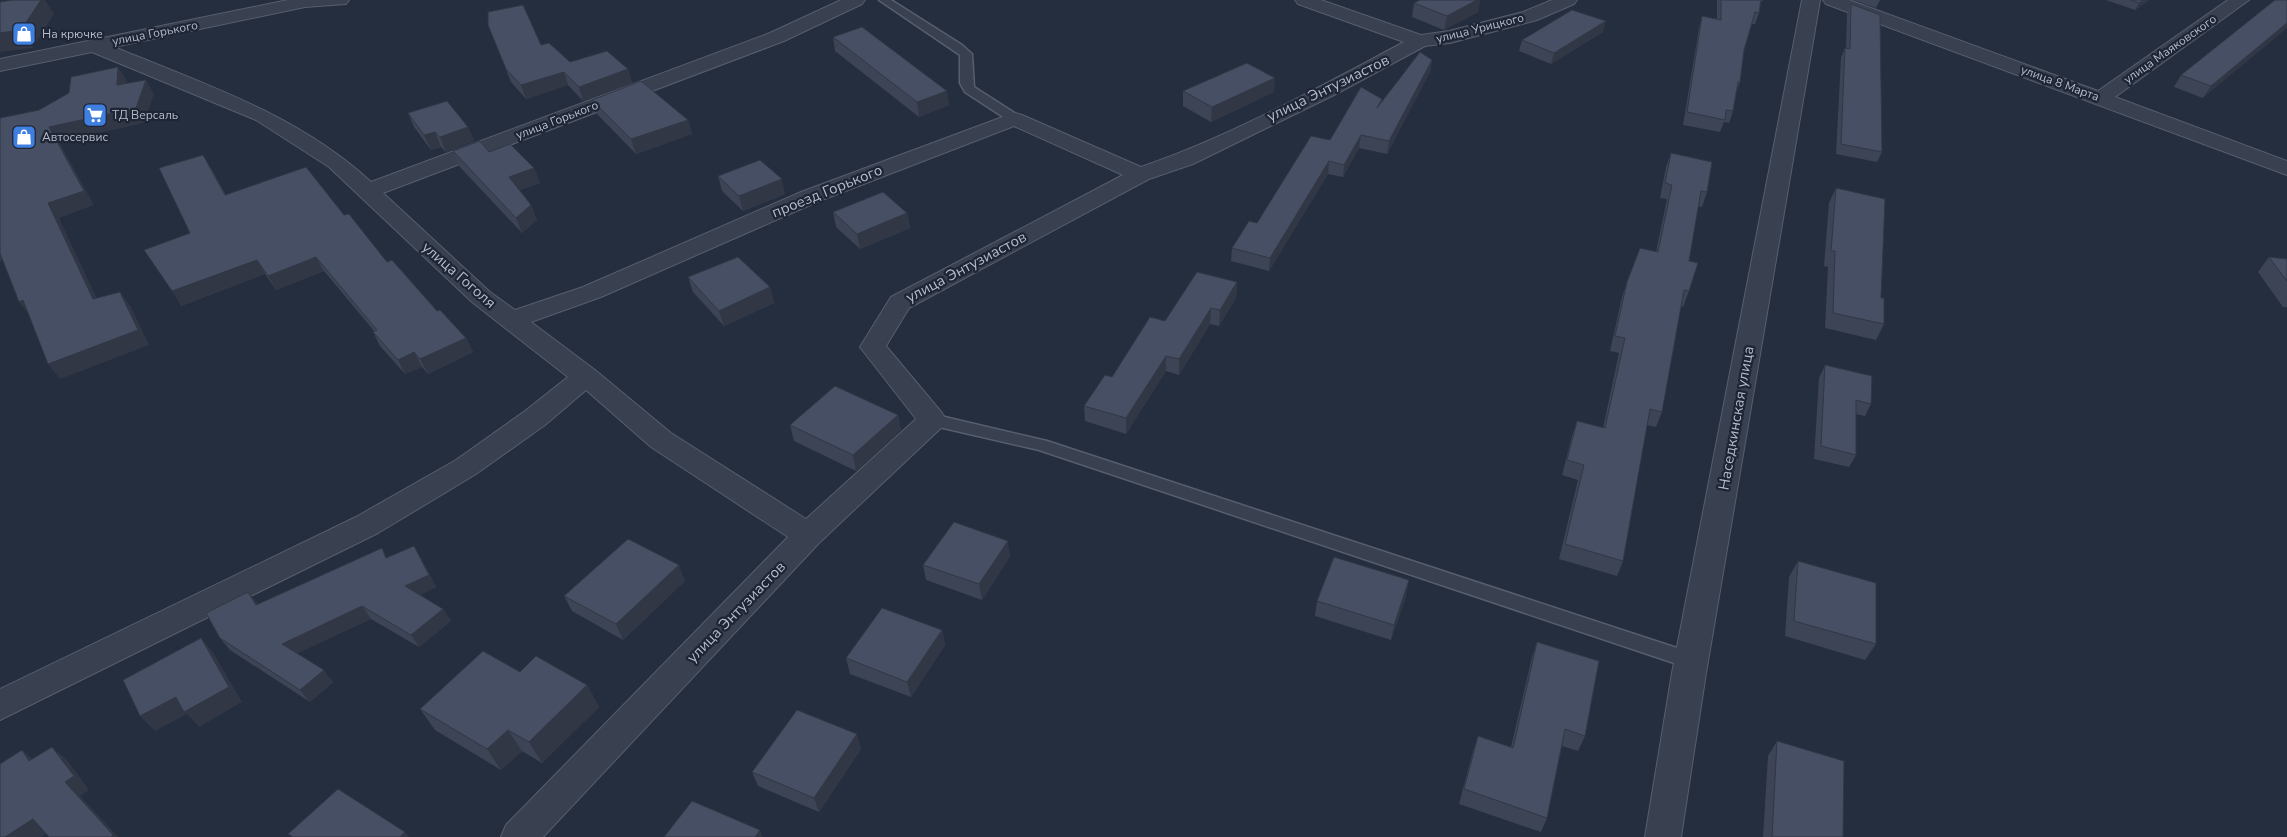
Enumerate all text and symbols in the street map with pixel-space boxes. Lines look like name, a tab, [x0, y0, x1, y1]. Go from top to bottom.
street label: улица Урицкого	[1434, 9, 1526, 47]
street label: улица Маяковского	[2120, 11, 2220, 87]
street label: улица Горького	[111, 17, 199, 49]
shop icon: На крючке	[11, 21, 37, 47]
place label: На крючке	[42, 26, 103, 42]
street label: улица Энтузиастов	[1263, 50, 1393, 126]
street label: улица 8 Марта	[2019, 61, 2101, 105]
street label: улица Горького	[513, 97, 601, 143]
supermarket icon: ТД Версаль	[82, 102, 108, 128]
place label: ТД Версаль	[112, 107, 178, 123]
shop icon: Автосервис	[11, 124, 37, 150]
place label: Автосервис	[42, 129, 108, 145]
street label: проезд Горького	[769, 160, 885, 222]
street label: улица Энтузиастов	[902, 227, 1030, 307]
street label: улица Гоголя	[418, 237, 500, 313]
street label: Наседкинская улица	[1713, 344, 1759, 492]
street label: улица Энтузиастов	[682, 557, 790, 667]

